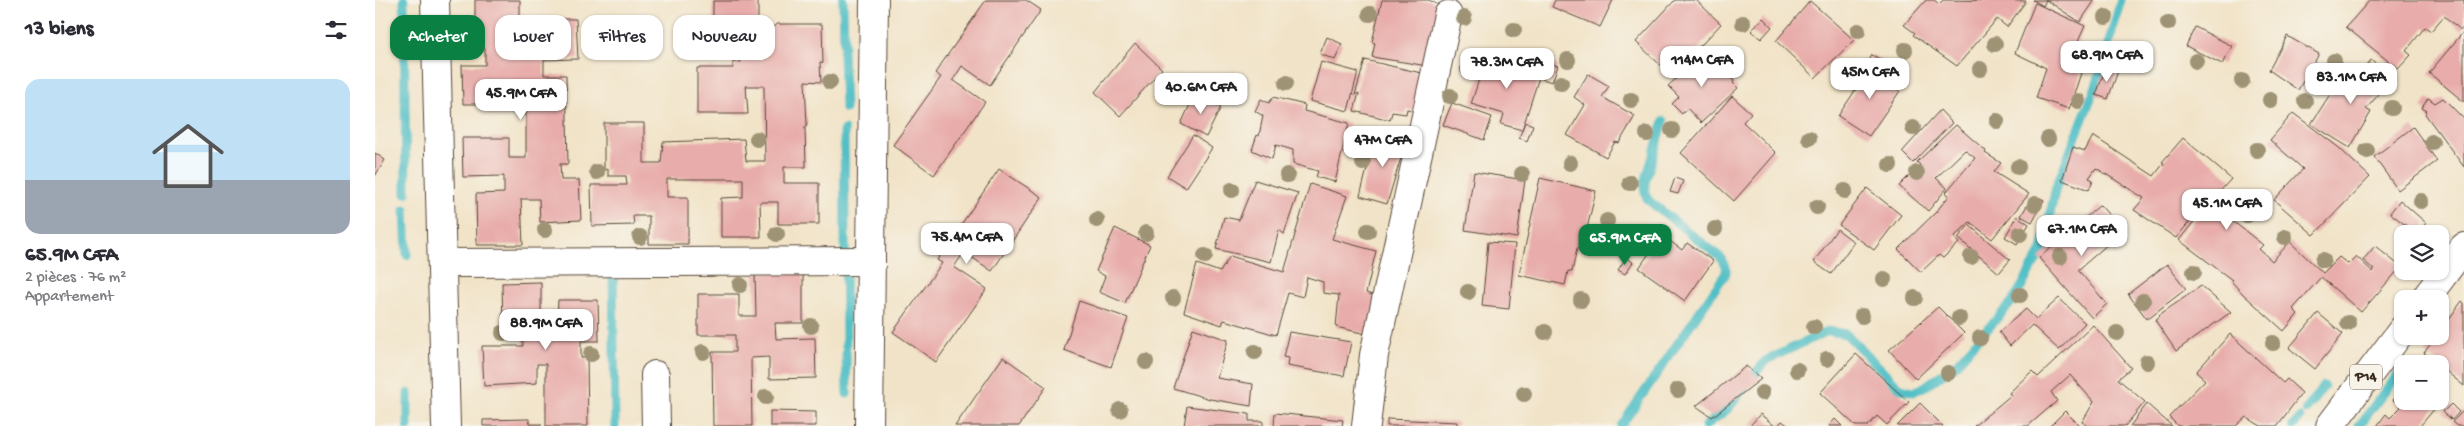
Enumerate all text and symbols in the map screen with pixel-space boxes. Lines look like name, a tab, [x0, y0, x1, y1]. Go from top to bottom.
chip: Acheter	[390, 15, 485, 60]
chip: Louer	[495, 15, 571, 60]
chip: Filtres	[581, 15, 663, 60]
chip: Nouveau	[673, 15, 775, 60]
icon: filters	[322, 16, 350, 44]
text: 13 biens	[25, 18, 94, 43]
pin: 68.9M CFA	[2050, 41, 2164, 83]
pin: 114M CFA	[1650, 46, 1754, 88]
text: 68.9M CFA	[2071, 47, 2143, 66]
pin: 78.3M CFA	[1450, 48, 1564, 90]
text: 114M CFA	[1671, 52, 1733, 71]
text: 78.3M CFA	[1471, 54, 1543, 73]
pin: 45M CFA	[1824, 58, 1916, 100]
pin: 83.1M CFA	[2294, 62, 2408, 105]
text: 45M CFA	[1841, 64, 1899, 83]
text: 83.1M CFA	[2316, 69, 2386, 88]
pin: 40.6M CFA	[1144, 72, 1258, 115]
pin: 45.9M CFA	[464, 78, 578, 121]
text: 40.6M CFA	[1166, 79, 1236, 98]
text: 45.9M CFA	[486, 85, 556, 104]
icon: home	[143, 111, 233, 201]
pin: 47M CFA	[1337, 126, 1429, 168]
text: 47M CFA	[1354, 132, 1412, 151]
pin: 45.1M CFA	[2170, 188, 2284, 231]
text: 45.1M CFA	[2193, 195, 2261, 214]
pin: 67.1M CFA	[2025, 214, 2139, 257]
text: 67.1M CFA	[2047, 221, 2117, 240]
pin: 75.4M CFA	[910, 222, 1024, 265]
pin: 65.9M CFA	[1568, 224, 1682, 266]
map controls	[2394, 225, 2449, 410]
button: layers	[2394, 225, 2449, 280]
text: 75.4M CFA	[932, 229, 1002, 248]
text: 65.9M CFA	[1590, 230, 1660, 249]
text: 65.9M CFA	[25, 244, 118, 269]
text: 2 pièces · 76 m²	[25, 269, 126, 288]
text: Appartement	[25, 288, 113, 307]
button: +	[2394, 290, 2449, 345]
pin: 88.9M CFA	[489, 308, 603, 351]
text: 88.9M CFA	[510, 315, 582, 334]
button: −	[2394, 355, 2449, 410]
road number: P14	[2350, 364, 2382, 390]

